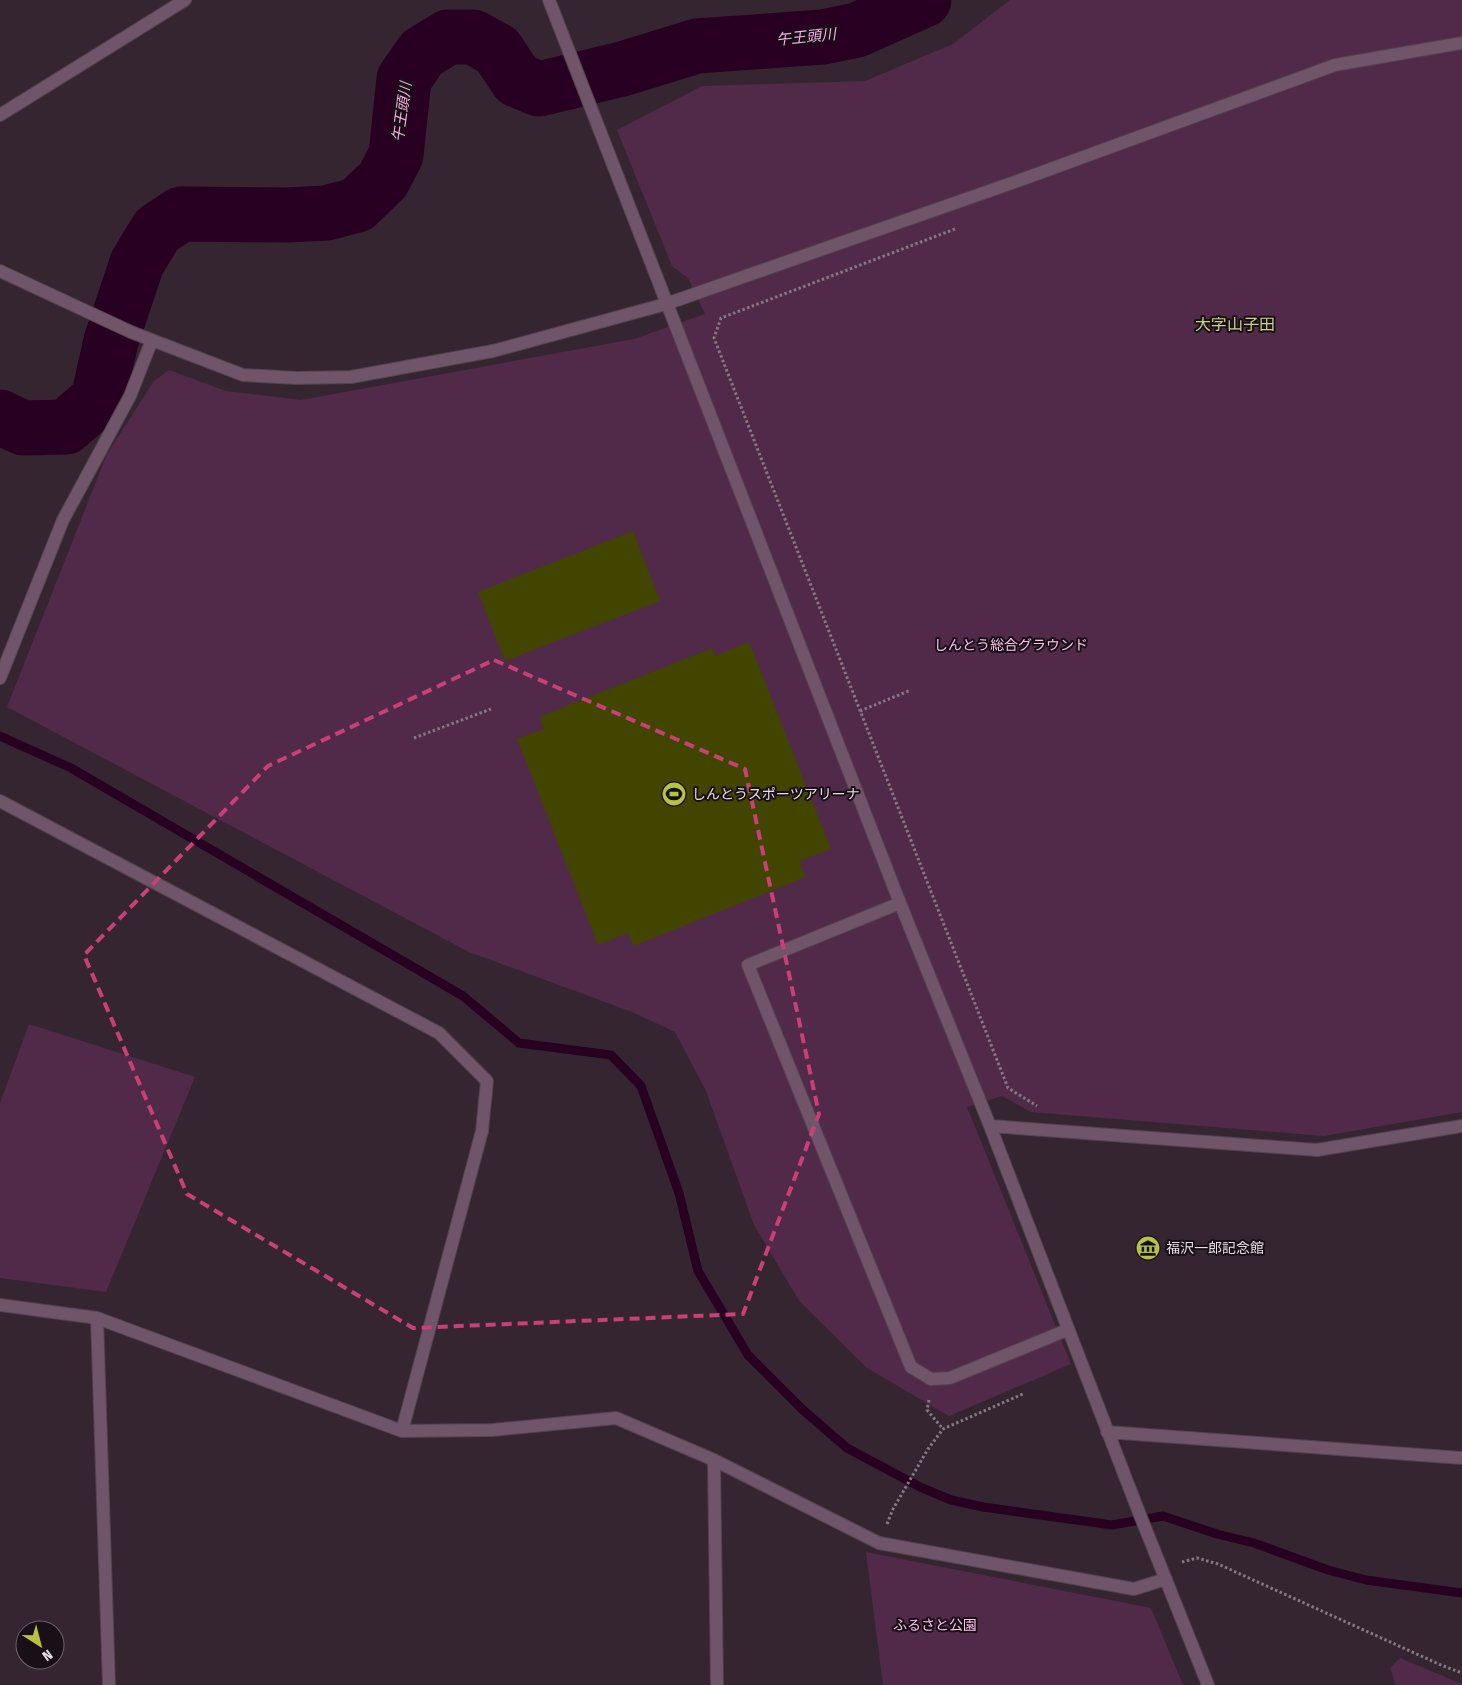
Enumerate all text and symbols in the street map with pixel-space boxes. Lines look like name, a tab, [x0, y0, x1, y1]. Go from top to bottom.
water label: 午王頭川	[775, 25, 839, 49]
water label: 午王頭川	[389, 79, 415, 143]
district label: 大字山子田	[1195, 315, 1275, 334]
park label: しんとう総合グラウンド	[934, 637, 1088, 654]
sports icon: しんとうスポーツアリーナ	[661, 781, 687, 807]
place label: しんとうスポーツアリーナ	[692, 786, 860, 803]
museum icon: 福沢一郎記念館	[1135, 1235, 1161, 1261]
place label: 福沢一郎記念館	[1166, 1240, 1264, 1257]
park label: ふるさと公園	[893, 1617, 977, 1634]
north arrow	[15, 1620, 65, 1670]
text: N	[39, 1646, 56, 1664]

